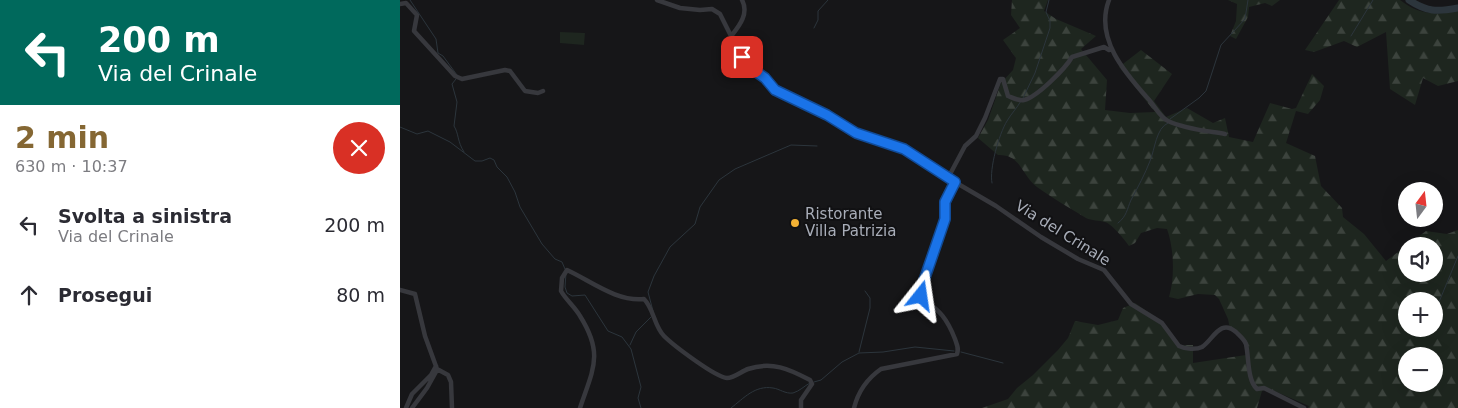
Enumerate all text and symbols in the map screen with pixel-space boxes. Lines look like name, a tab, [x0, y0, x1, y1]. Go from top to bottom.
icon: left	[15, 20, 80, 85]
text: 200 m	[98, 20, 220, 60]
pin	[721, 36, 763, 78]
icon: arrive	[728, 43, 756, 71]
text: Via del Crinale	[98, 61, 257, 86]
text: 2 min	[15, 120, 109, 155]
button: close	[333, 122, 385, 174]
text: 630 m · 10:37	[15, 157, 128, 176]
north arrow	[1398, 182, 1442, 228]
map controls	[1398, 182, 1443, 392]
street label: Via del Crinale	[1012, 197, 1114, 269]
text: Svolta a sinistra	[58, 205, 232, 227]
place label: Ristorante Villa Patrizia	[805, 205, 896, 240]
icon: left	[15, 211, 43, 239]
text: 200 m	[324, 214, 385, 236]
marker: Ristorante Villa Patrizia	[789, 217, 801, 229]
text: Via del Crinale	[58, 227, 174, 246]
button: sound	[1398, 237, 1443, 282]
position arrow	[894, 269, 946, 321]
icon: ahead	[15, 281, 43, 309]
text: Prosegui	[58, 284, 152, 306]
text: 80 m	[336, 284, 385, 306]
button: +	[1398, 292, 1443, 337]
button: −	[1398, 347, 1443, 392]

